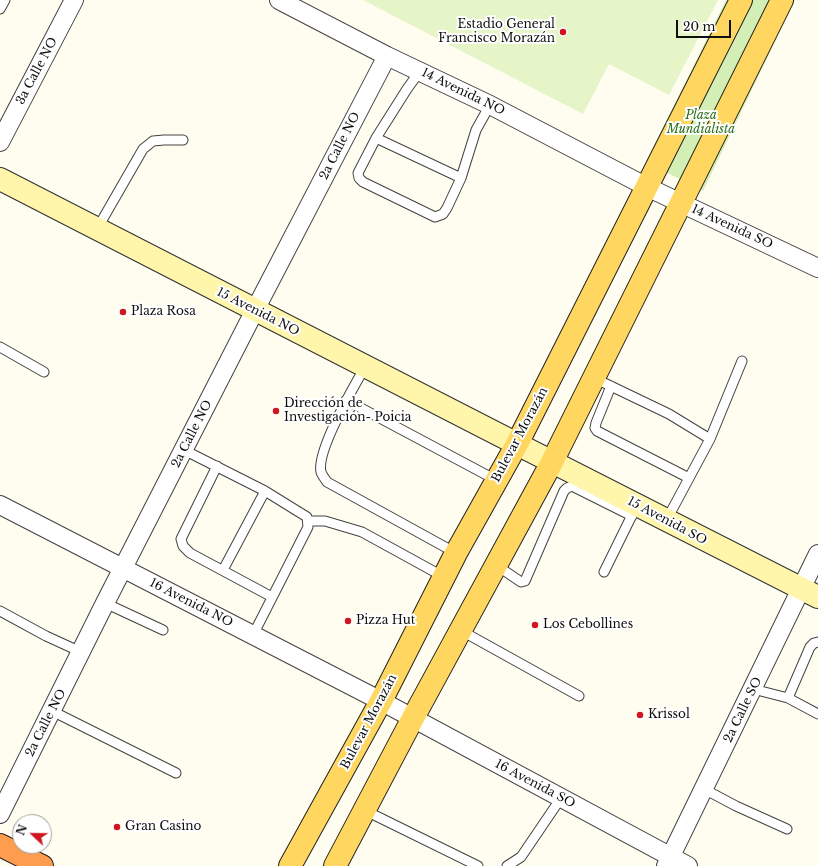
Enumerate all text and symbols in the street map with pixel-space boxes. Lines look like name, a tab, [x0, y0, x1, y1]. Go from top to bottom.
scale bar	[678, 12, 733, 38]
place label: Estadio General Francisco Morazán	[438, 18, 555, 46]
text: 20 m	[683, 19, 715, 34]
marker: Estadio General Francisco Morazán	[558, 27, 568, 37]
street label: 3a Calle NO	[13, 35, 61, 107]
street label: 14 Avenida NO	[419, 66, 507, 118]
park label: Plaza Mundialista	[667, 109, 735, 137]
street label: 2a Calle NO	[317, 110, 363, 182]
street label: 14 Avenida SO	[689, 202, 775, 252]
street label: 15 Avenida NO	[214, 285, 302, 339]
place label: Plaza Rosa	[131, 305, 196, 319]
marker: Plaza Rosa	[118, 307, 128, 317]
street label: Bulevar Morazán	[489, 385, 551, 485]
place label: Dirección de Investigación- Poicia	[284, 397, 411, 425]
street label: 2a Calle NO	[169, 398, 215, 470]
marker: Dirección de Investigación- Poicia	[271, 406, 281, 416]
street label: 15 Avenida SO	[625, 494, 709, 548]
street label: 16 Avenida NO	[147, 576, 235, 630]
place label: Pizza Hut	[356, 614, 415, 628]
marker: Pizza Hut	[343, 616, 353, 626]
place label: Los Cebollines	[543, 618, 633, 632]
marker: Los Cebollines	[530, 620, 540, 630]
street label: Bulevar Morazán	[338, 672, 400, 772]
street label: 2a Calle SO	[721, 675, 765, 745]
street label: 2a Calle NO	[23, 687, 69, 759]
place label: Krissol	[648, 708, 690, 722]
marker: Krissol	[635, 710, 645, 720]
street label: 16 Avenida SO	[492, 757, 578, 811]
north arrow	[12, 814, 52, 854]
place label: Gran Casino	[125, 820, 201, 834]
text: N	[13, 822, 30, 837]
marker: Gran Casino	[112, 822, 122, 832]

